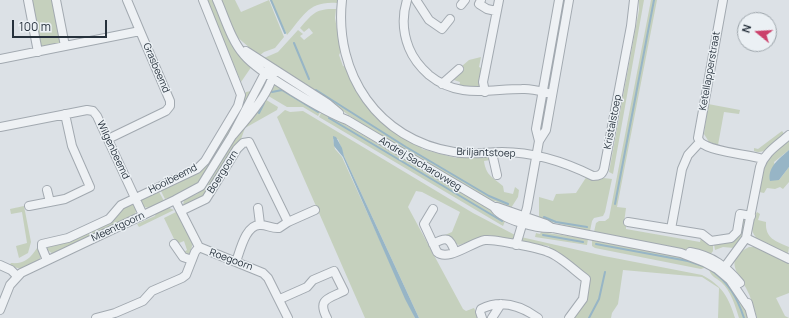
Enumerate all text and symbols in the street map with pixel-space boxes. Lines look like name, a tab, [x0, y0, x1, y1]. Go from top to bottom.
scale bar	[14, 12, 109, 38]
north arrow	[737, 12, 777, 52]
text: 100 m	[19, 18, 51, 35]
text: N	[738, 22, 754, 35]
street label: Ketellapperstraat	[697, 31, 723, 111]
street label: Grasbeemd	[140, 41, 172, 95]
street label: Kristalstoep	[602, 94, 624, 150]
street label: Wilgenbeemd	[94, 119, 132, 181]
street label: Andrej Sacharovweg	[376, 135, 464, 193]
street label: Briljantstoep	[456, 146, 516, 160]
street label: Boergoorn	[205, 148, 241, 196]
street label: Hooibeemd	[147, 162, 199, 196]
street label: Meentgoorn	[90, 209, 146, 245]
street label: Roegoorn	[208, 247, 254, 273]

